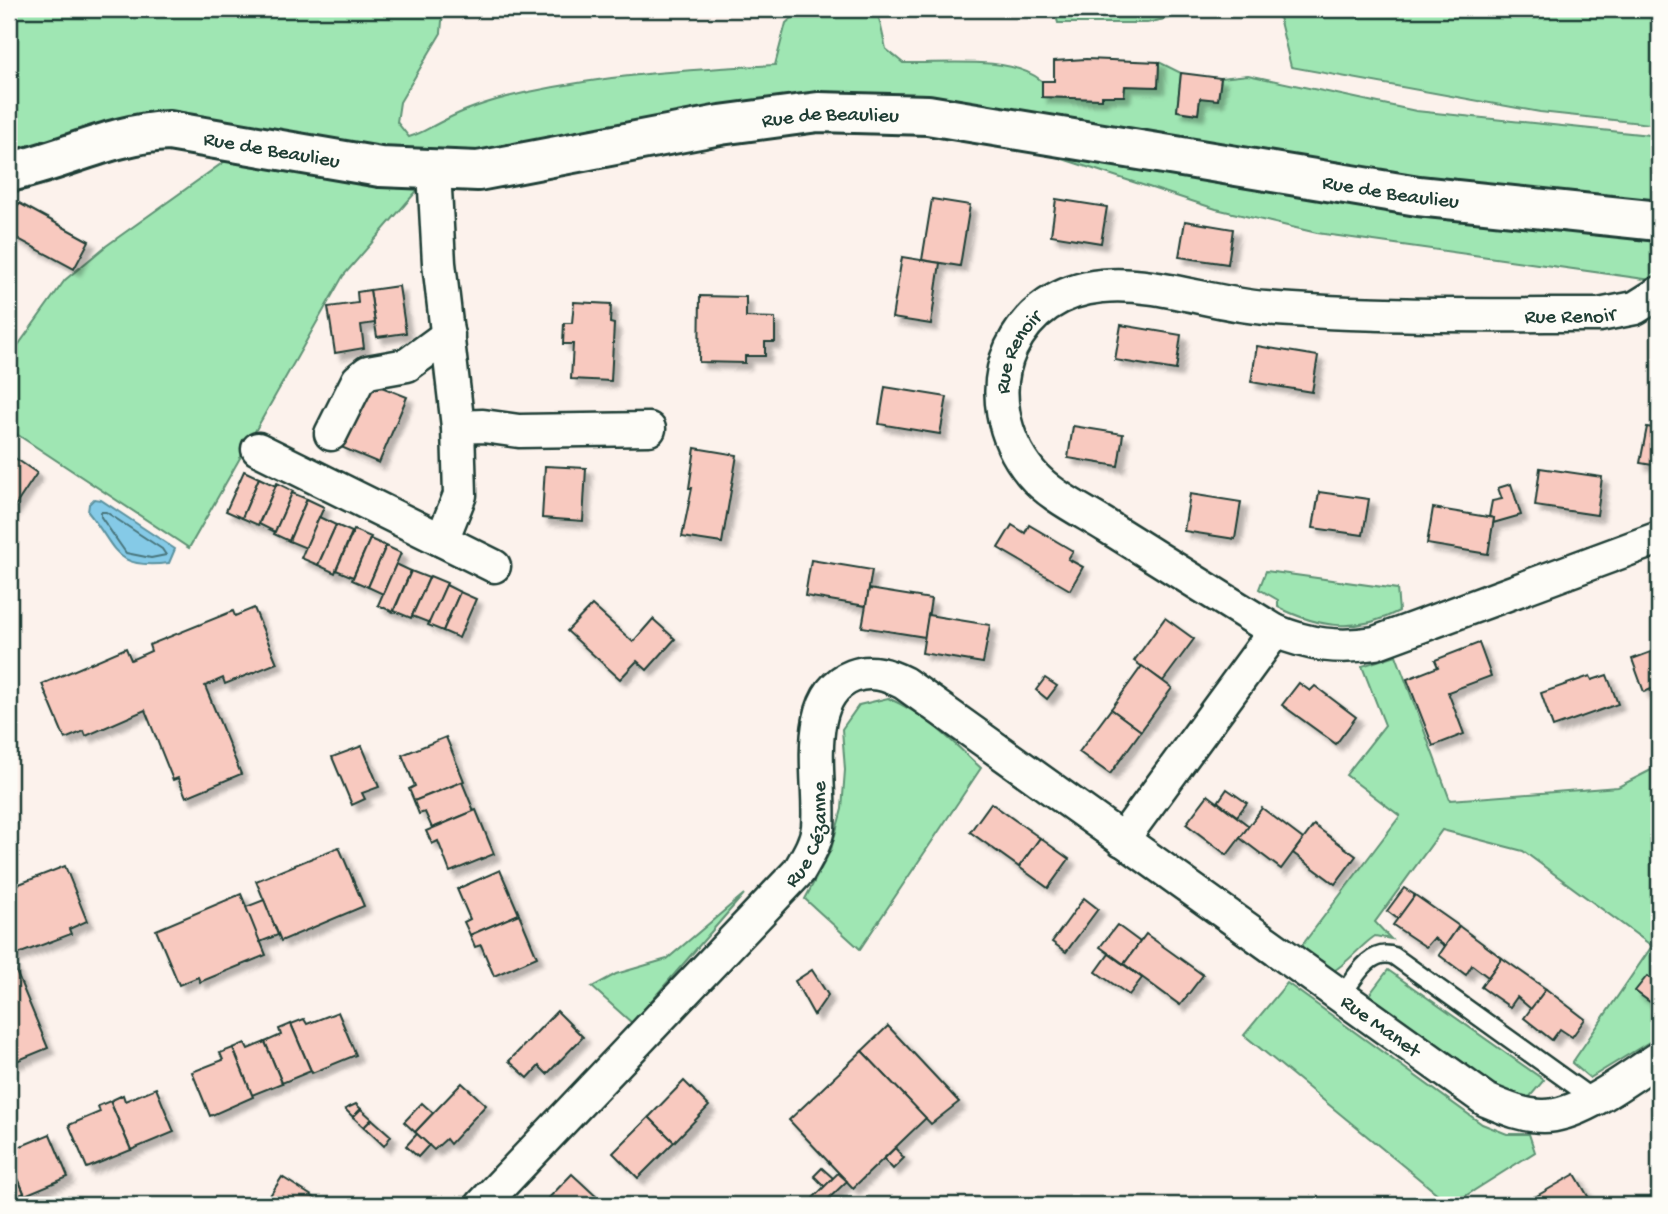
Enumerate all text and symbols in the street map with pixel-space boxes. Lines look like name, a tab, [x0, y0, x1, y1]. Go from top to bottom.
street label: Rue de Beaulieu	[760, 103, 899, 135]
street label: Rue de Beaulieu	[201, 128, 341, 176]
street label: Rue de Beaulieu	[1320, 171, 1460, 216]
street label: Rue Renoir	[1524, 303, 1620, 331]
street label: Rue Renoir	[992, 305, 1050, 394]
street label: Rue Cézanne	[781, 780, 835, 894]
street label: Rue Manet	[1335, 991, 1426, 1066]

